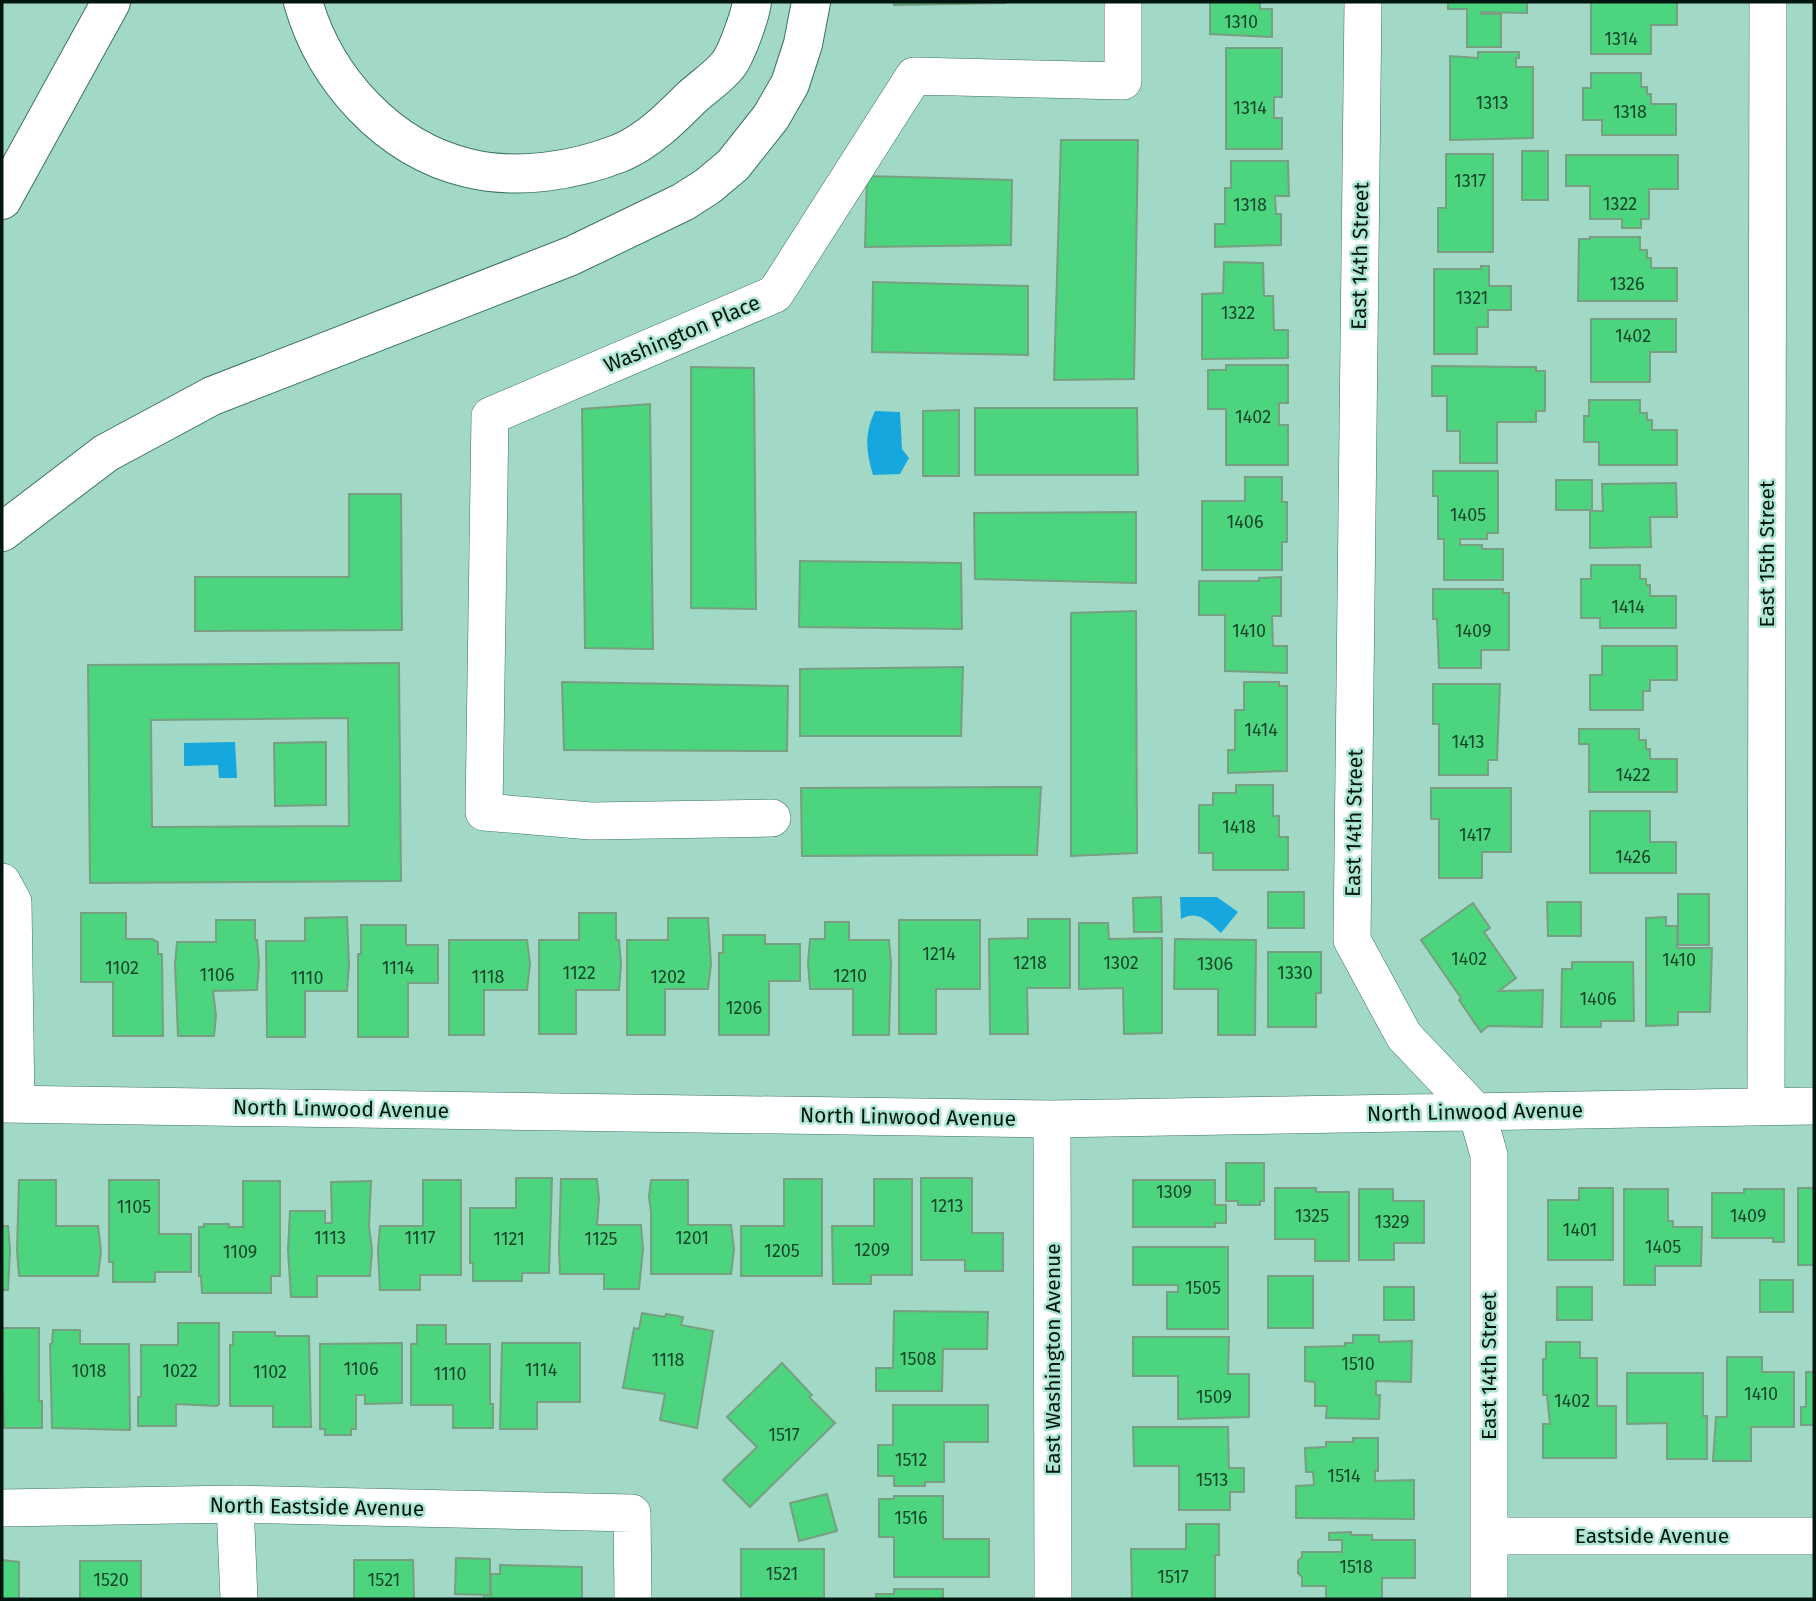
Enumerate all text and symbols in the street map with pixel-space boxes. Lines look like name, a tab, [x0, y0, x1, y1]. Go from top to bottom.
house number: 1310	[1224, 11, 1258, 33]
house number: 1314	[1604, 28, 1638, 50]
house number: 1313	[1475, 92, 1509, 114]
house number: 1314	[1233, 97, 1267, 119]
house number: 1318	[1613, 101, 1647, 123]
house number: 1317	[1454, 170, 1486, 192]
street label: East 14th Street	[1346, 181, 1374, 330]
house number: 1322	[1603, 193, 1637, 215]
house number: 1318	[1233, 194, 1267, 216]
house number: 1326	[1609, 273, 1645, 295]
house number: 1321	[1456, 287, 1488, 309]
street label: Washington Place	[600, 289, 764, 379]
house number: 1322	[1221, 302, 1255, 324]
house number: 1402	[1615, 325, 1651, 347]
house number: 1402	[1235, 406, 1271, 428]
street label: East 15th Street	[1754, 480, 1780, 628]
house number: 1405	[1450, 504, 1486, 526]
house number: 1406	[1226, 511, 1264, 533]
house number: 1414	[1611, 596, 1645, 618]
house number: 1410	[1232, 620, 1266, 642]
house number: 1409	[1455, 620, 1491, 642]
house number: 1414	[1244, 719, 1278, 741]
house number: 1413	[1451, 731, 1485, 753]
street label: East 14th Street	[1340, 748, 1368, 897]
house number: 1422	[1616, 764, 1650, 786]
house number: 1418	[1222, 816, 1256, 838]
house number: 1417	[1459, 824, 1491, 846]
house number: 1426	[1615, 846, 1651, 868]
house number: 1214	[922, 943, 956, 965]
house number: 1402	[1451, 948, 1487, 970]
house number: 1410	[1662, 949, 1696, 971]
house number: 1218	[1013, 952, 1047, 974]
house number: 1302	[1103, 952, 1139, 974]
house number: 1306	[1197, 953, 1233, 975]
house number: 1102	[105, 957, 139, 979]
house number: 1114	[382, 957, 415, 979]
house number: 1122	[562, 962, 596, 984]
house number: 1330	[1277, 962, 1313, 984]
house number: 1106	[200, 964, 234, 986]
house number: 1210	[833, 965, 867, 987]
house number: 1118	[472, 966, 504, 988]
house number: 1202	[650, 966, 686, 988]
house number: 1110	[291, 967, 323, 989]
house number: 1406	[1579, 988, 1617, 1010]
house number: 1206	[726, 997, 762, 1019]
street label: North Linwood Avenue	[233, 1094, 449, 1124]
street label: North Linwood Avenue	[1367, 1097, 1583, 1127]
street label: North Linwood Avenue	[800, 1102, 1016, 1132]
house number: 1309	[1156, 1181, 1192, 1203]
house number: 1213	[930, 1195, 964, 1217]
house number: 1105	[117, 1196, 151, 1218]
house number: 1325	[1295, 1205, 1329, 1227]
house number: 1409	[1730, 1205, 1766, 1227]
house number: 1329	[1375, 1211, 1409, 1233]
house number: 1401	[1563, 1219, 1597, 1241]
house number: 1113	[314, 1227, 346, 1249]
house number: 1117	[405, 1227, 435, 1249]
house number: 1201	[675, 1227, 709, 1249]
house number: 1121	[493, 1228, 525, 1250]
house number: 1125	[584, 1228, 618, 1250]
house number: 1405	[1645, 1236, 1681, 1258]
house number: 1209	[854, 1239, 890, 1261]
house number: 1205	[764, 1240, 800, 1262]
house number: 1109	[223, 1241, 257, 1263]
street label: East Washington Avenue	[1040, 1243, 1066, 1475]
house number: 1505	[1185, 1277, 1221, 1299]
street label: East 14th Street	[1476, 1292, 1502, 1440]
house number: 1508	[900, 1348, 936, 1370]
house number: 1118	[652, 1349, 684, 1371]
house number: 1510	[1341, 1353, 1375, 1375]
house number: 1106	[344, 1358, 378, 1380]
house number: 1114	[525, 1359, 558, 1381]
house number: 1018	[71, 1360, 107, 1382]
house number: 1022	[162, 1360, 198, 1382]
house number: 1102	[253, 1361, 287, 1383]
house number: 1110	[434, 1363, 466, 1385]
house number: 1410	[1744, 1383, 1778, 1405]
house number: 1509	[1196, 1386, 1232, 1408]
house number: 1402	[1554, 1390, 1590, 1412]
house number: 1517	[768, 1424, 800, 1446]
house number: 1512	[895, 1449, 927, 1471]
house number: 1514	[1327, 1465, 1361, 1487]
house number: 1513	[1196, 1469, 1228, 1491]
street label: North Eastside Avenue	[209, 1492, 425, 1522]
house number: 1516	[894, 1507, 928, 1529]
street label: Eastside Avenue	[1575, 1523, 1729, 1549]
house number: 1518	[1339, 1556, 1373, 1578]
house number: 1521	[766, 1563, 798, 1585]
house number: 1517	[1157, 1566, 1189, 1588]
house number: 1520	[93, 1569, 129, 1591]
house number: 1521	[368, 1569, 400, 1591]

